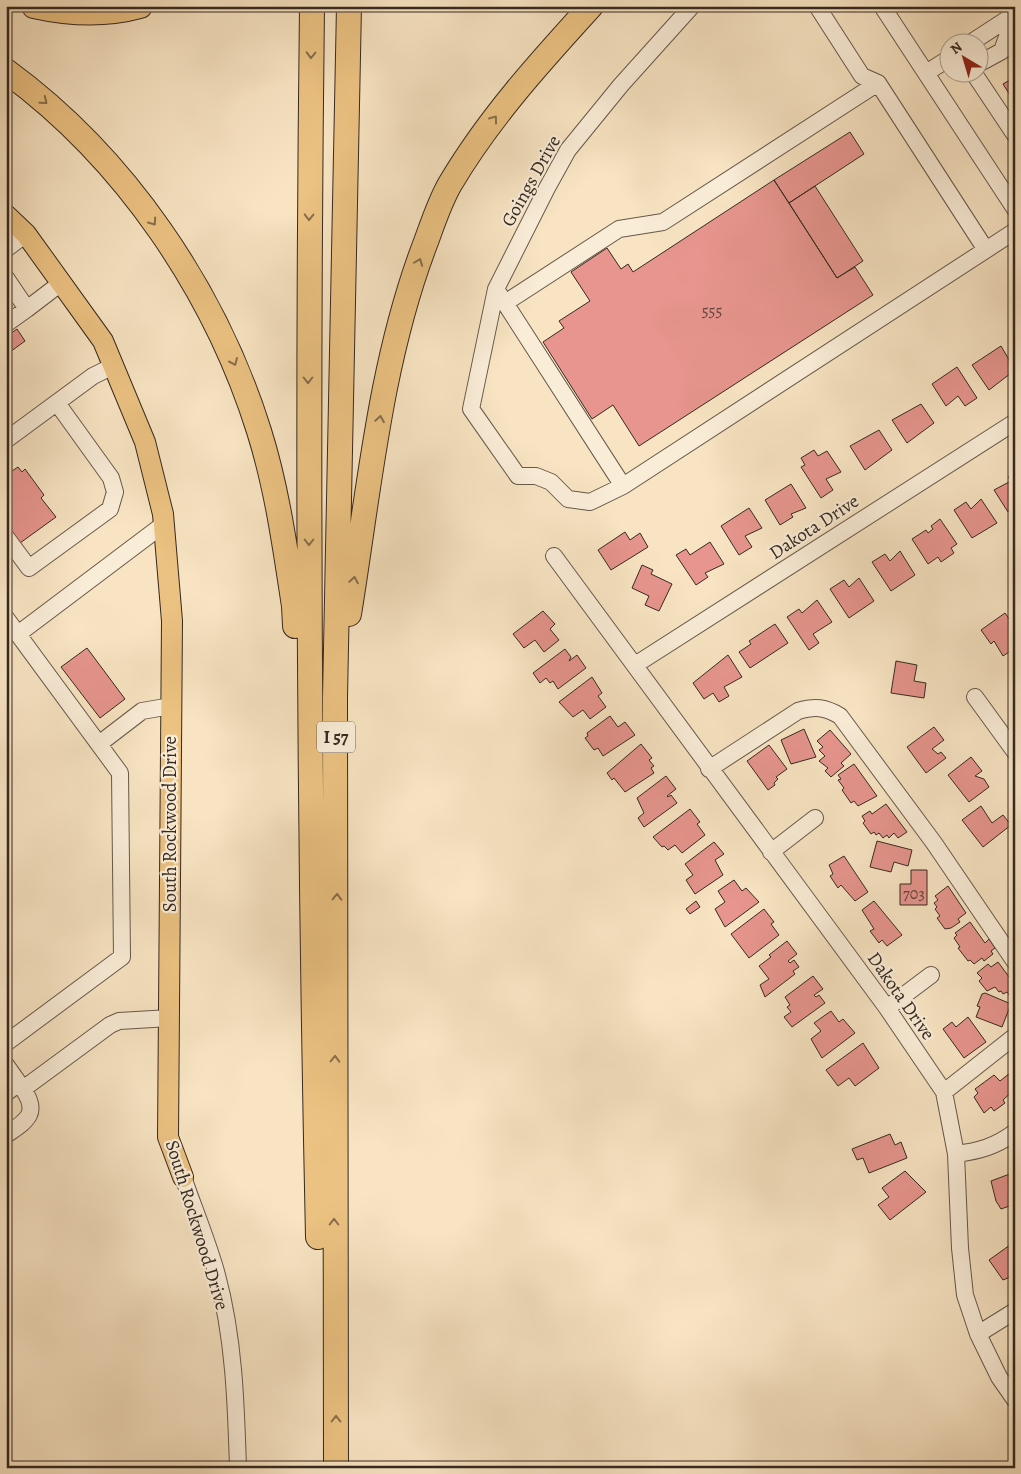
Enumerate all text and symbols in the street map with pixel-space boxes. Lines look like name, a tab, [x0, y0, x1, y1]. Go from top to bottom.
north arrow	[938, 32, 988, 82]
text: N	[946, 38, 966, 59]
one-way arrow	[306, 52, 316, 59]
one-way arrow	[39, 96, 48, 105]
one-way arrow	[488, 115, 497, 125]
street label: Goings Drive	[495, 130, 567, 232]
one-way arrow	[304, 214, 314, 222]
one-way arrow	[147, 216, 156, 226]
one-way arrow	[413, 258, 423, 266]
house number: 555	[702, 300, 722, 322]
one-way arrow	[228, 357, 239, 366]
one-way arrow	[303, 376, 313, 384]
one-way arrow	[375, 415, 385, 424]
street label: Dakota Drive	[764, 488, 864, 566]
one-way arrow	[304, 539, 314, 547]
one-way arrow	[349, 575, 359, 584]
road number: I 57	[317, 722, 355, 752]
street label: South Rockwood Drive	[157, 736, 183, 912]
house number: 703	[903, 883, 925, 905]
one-way arrow	[331, 892, 342, 900]
street label: Dakota Drive	[861, 947, 941, 1045]
one-way arrow	[330, 1055, 340, 1062]
street label: South Rockwood Drive	[159, 1137, 235, 1313]
one-way arrow	[329, 1217, 339, 1225]
one-way arrow	[330, 1415, 341, 1423]

